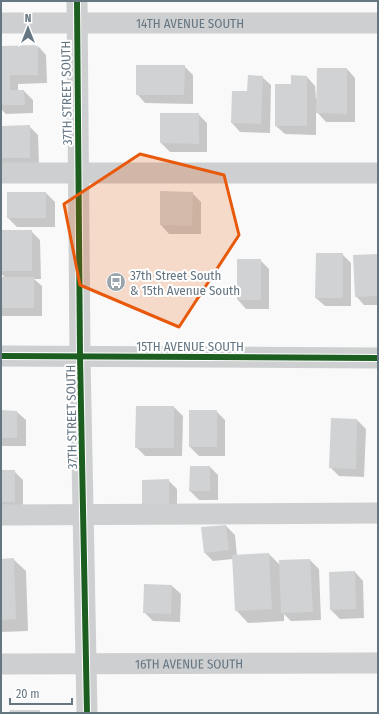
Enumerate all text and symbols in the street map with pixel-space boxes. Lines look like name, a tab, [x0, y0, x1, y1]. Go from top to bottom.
north arrow	[8, 8, 48, 48]
text: N	[25, 12, 31, 25]
street label: 14TH AVENUE SOUTH	[136, 16, 244, 31]
street label: 37TH STREET SOUTH	[58, 41, 75, 145]
place label: 37th Street South & 15th Avenue South	[130, 268, 240, 298]
bus stop icon: 37th Street South & 15th Avenue South	[105, 271, 127, 293]
street label: 15TH AVENUE SOUTH	[136, 339, 244, 354]
street label: 37TH STREET SOUTH	[63, 365, 80, 469]
street label: 16TH AVENUE SOUTH	[135, 656, 243, 672]
scale bar	[10, 680, 72, 706]
text: 20 m	[16, 687, 40, 701]

